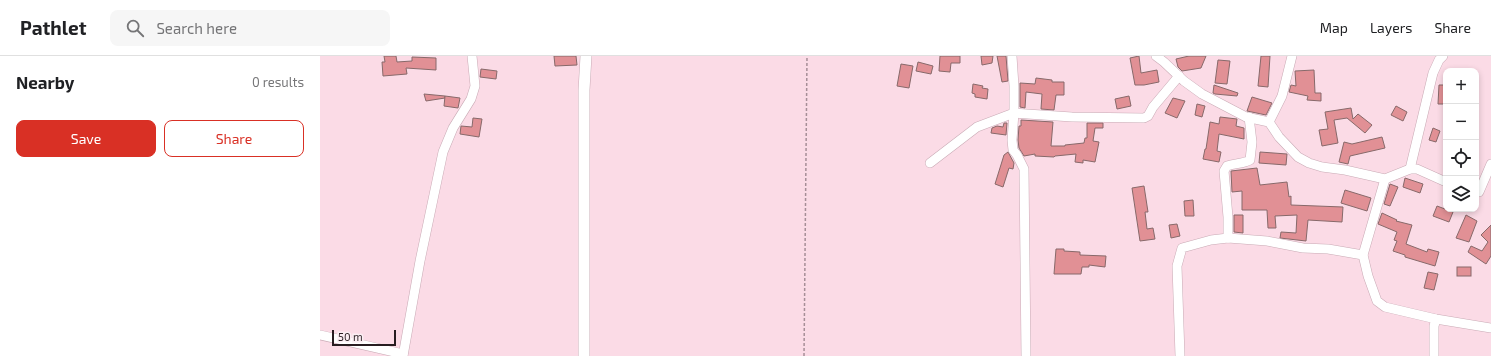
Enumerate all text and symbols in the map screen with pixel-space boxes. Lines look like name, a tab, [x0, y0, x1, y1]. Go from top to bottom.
search box	[110, 10, 390, 46]
text: Pathlet	[20, 16, 86, 39]
icon: search	[124, 17, 146, 39]
text: Search here	[156, 19, 237, 37]
text: Map	[1320, 19, 1348, 36]
text: Layers	[1370, 19, 1412, 36]
text: Share	[1434, 19, 1471, 36]
map controls	[1443, 68, 1479, 212]
button: +	[1443, 68, 1479, 104]
text: Nearby	[16, 72, 74, 92]
text: 0 results	[252, 74, 304, 90]
button: −	[1443, 104, 1479, 140]
button: Save	[16, 120, 156, 157]
button: Share	[164, 120, 304, 157]
button: locate	[1443, 140, 1479, 176]
button: layers	[1443, 176, 1479, 212]
scale bar	[332, 328, 396, 347]
text: 50 m	[338, 330, 363, 343]

